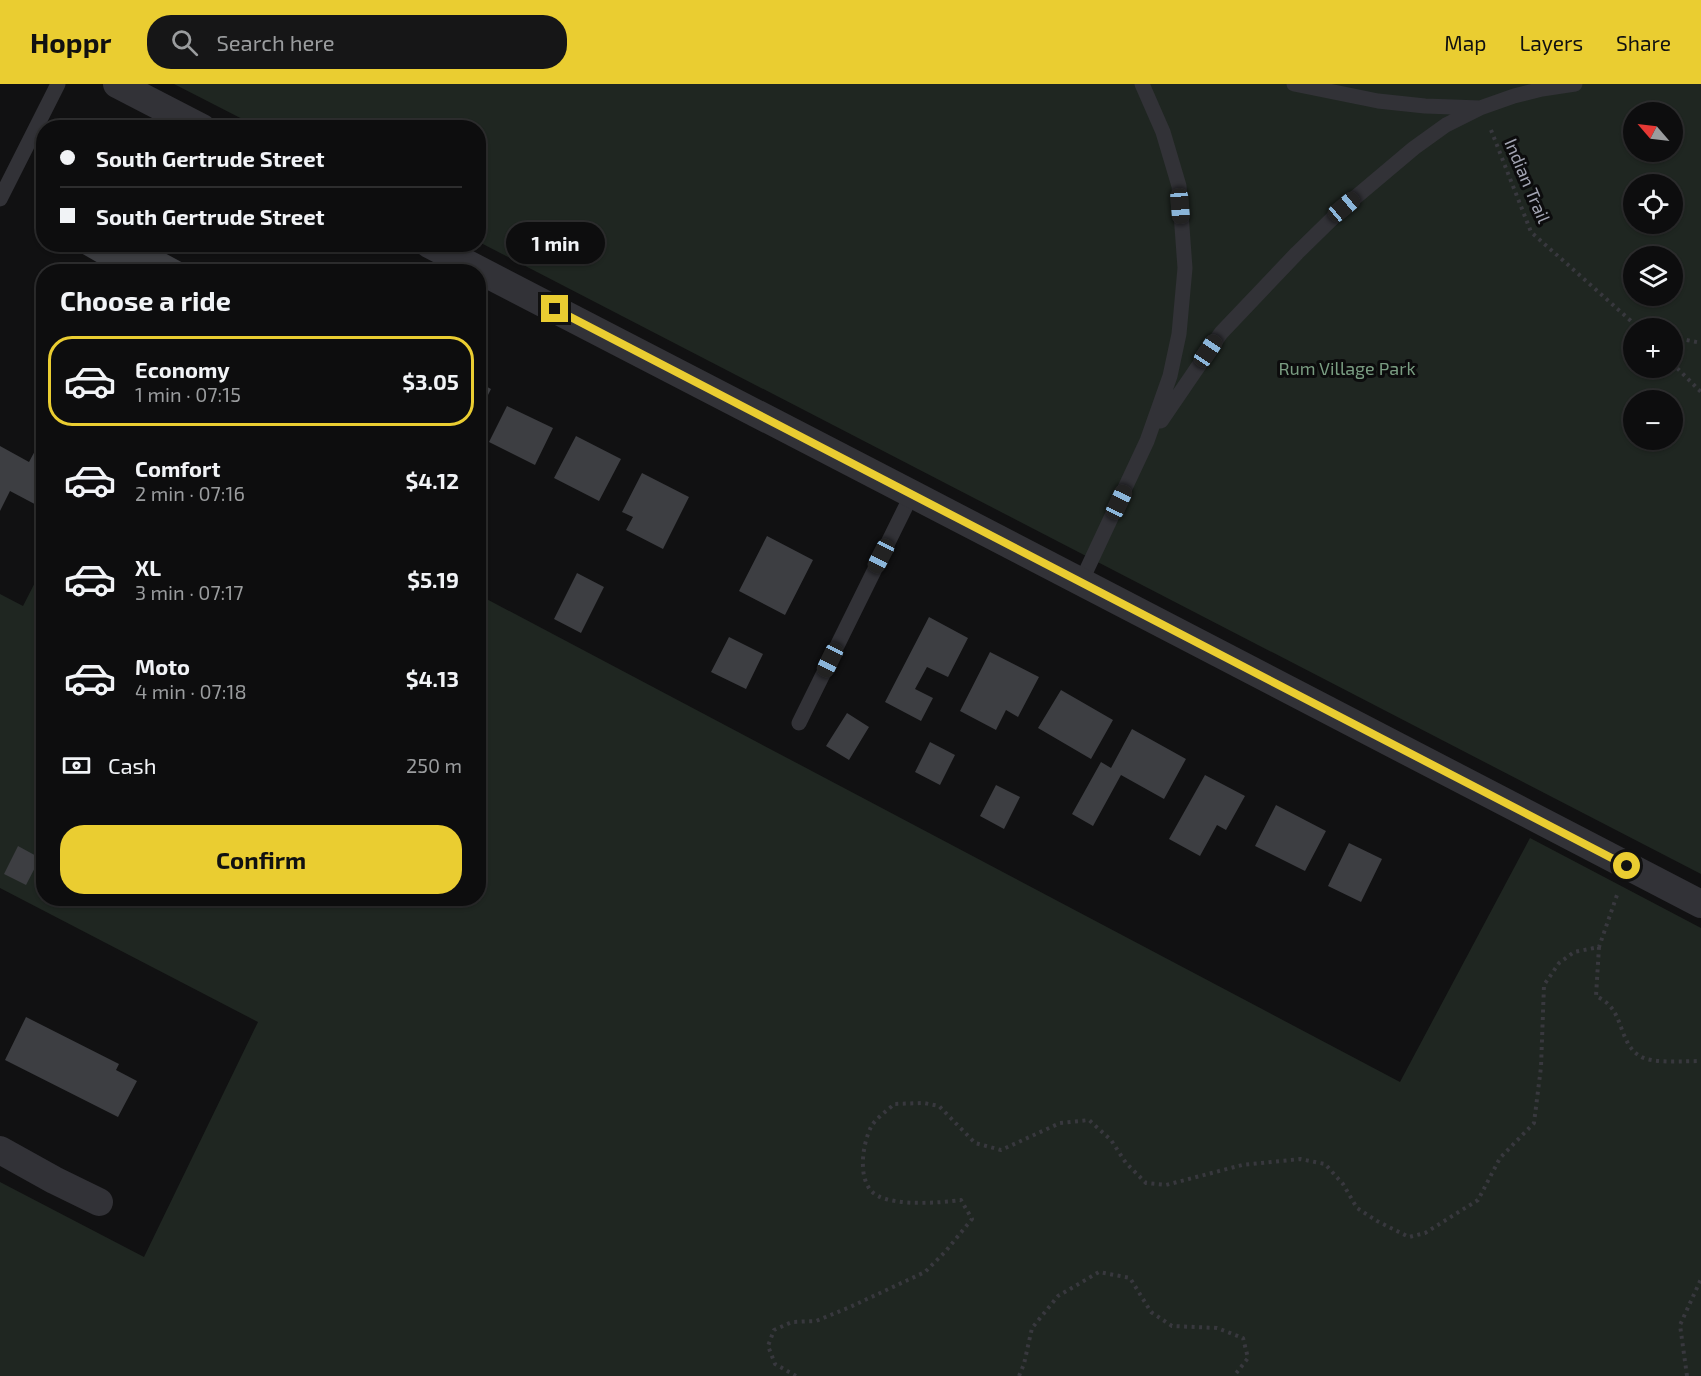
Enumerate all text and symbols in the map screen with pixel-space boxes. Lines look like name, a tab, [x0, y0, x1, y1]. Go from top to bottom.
search box	[147, 15, 567, 69]
text: Hoppr	[30, 25, 111, 59]
icon: search	[168, 26, 201, 59]
text: Search here	[216, 29, 335, 55]
text: Map	[1444, 30, 1486, 55]
text: Layers	[1519, 30, 1583, 55]
text: Share	[1616, 30, 1671, 55]
north arrow	[1623, 102, 1683, 162]
map controls	[1623, 102, 1683, 450]
street label: Indian Trail	[1500, 135, 1556, 227]
text: South Gertrude Street	[96, 145, 325, 171]
button: locate	[1623, 174, 1683, 234]
car	[1169, 187, 1191, 225]
car	[1324, 189, 1364, 225]
text: South Gertrude Street	[96, 203, 325, 229]
callout: 1 min	[506, 222, 604, 264]
text: 1 min	[531, 231, 580, 255]
button: layers	[1623, 246, 1683, 306]
text: Choose a ride	[60, 284, 231, 316]
route end	[541, 295, 568, 322]
button: +	[1623, 318, 1683, 378]
car	[1190, 331, 1226, 371]
icon: car	[63, 354, 117, 408]
text: Economy	[135, 356, 230, 382]
park label: Rum Village Park	[1278, 357, 1416, 379]
text: $3.05	[402, 368, 459, 394]
text: 1 min · 07:15	[135, 382, 241, 406]
button: −	[1623, 390, 1683, 450]
icon: car	[63, 453, 117, 507]
text: Comfort	[135, 455, 220, 481]
text: $4.12	[406, 467, 459, 493]
text: 2 min · 07:16	[135, 481, 245, 505]
car	[1103, 482, 1135, 522]
car	[865, 536, 897, 576]
icon: car	[63, 552, 117, 606]
text: XL	[135, 554, 161, 580]
text: $5.19	[407, 566, 459, 592]
text: 3 min · 07:17	[135, 580, 244, 604]
car	[814, 640, 846, 680]
icon: car	[63, 651, 117, 705]
text: Moto	[135, 653, 190, 679]
text: $4.13	[406, 665, 459, 691]
text: 4 min · 07:18	[135, 679, 247, 703]
icon: cash	[60, 749, 93, 782]
text: Cash	[108, 752, 157, 778]
text: 250 m	[406, 753, 462, 777]
button: Confirm	[60, 825, 462, 894]
route start	[1613, 852, 1640, 879]

